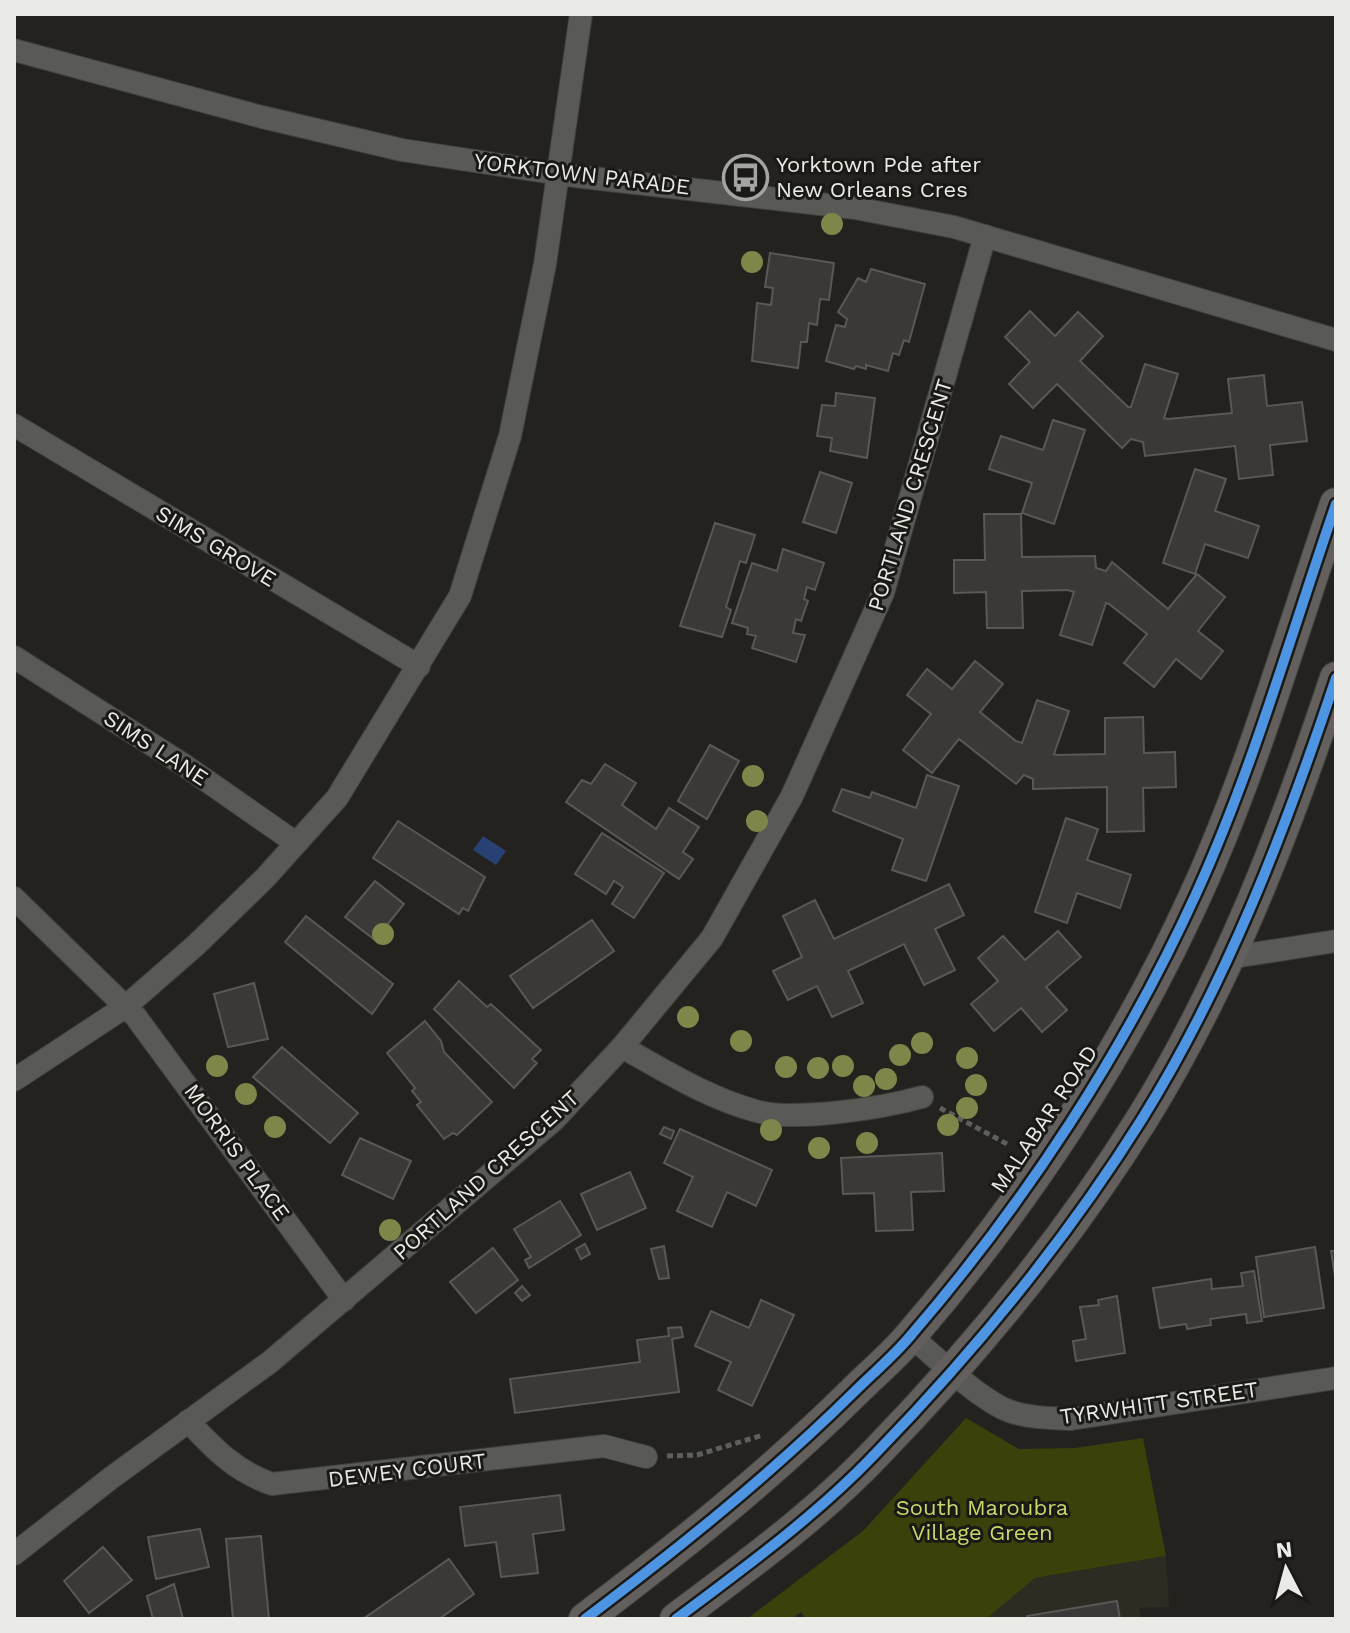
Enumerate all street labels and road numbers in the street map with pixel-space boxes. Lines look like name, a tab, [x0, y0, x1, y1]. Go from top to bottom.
street label: YORKTOWN PARADE	[473, 148, 691, 200]
street label: PORTLAND CRESCENT	[863, 376, 957, 614]
street label: SIMS GROVE	[151, 500, 281, 592]
street label: SIMS LANE	[99, 705, 213, 791]
street label: MALABAR ROAD	[985, 1040, 1103, 1198]
street label: MORRIS PLACE	[179, 1079, 295, 1225]
street label: PORTLAND CRESCENT	[388, 1085, 584, 1265]
street label: TYRWHITT STREET	[1058, 1377, 1260, 1429]
street label: DEWEY COURT	[327, 1448, 487, 1492]

